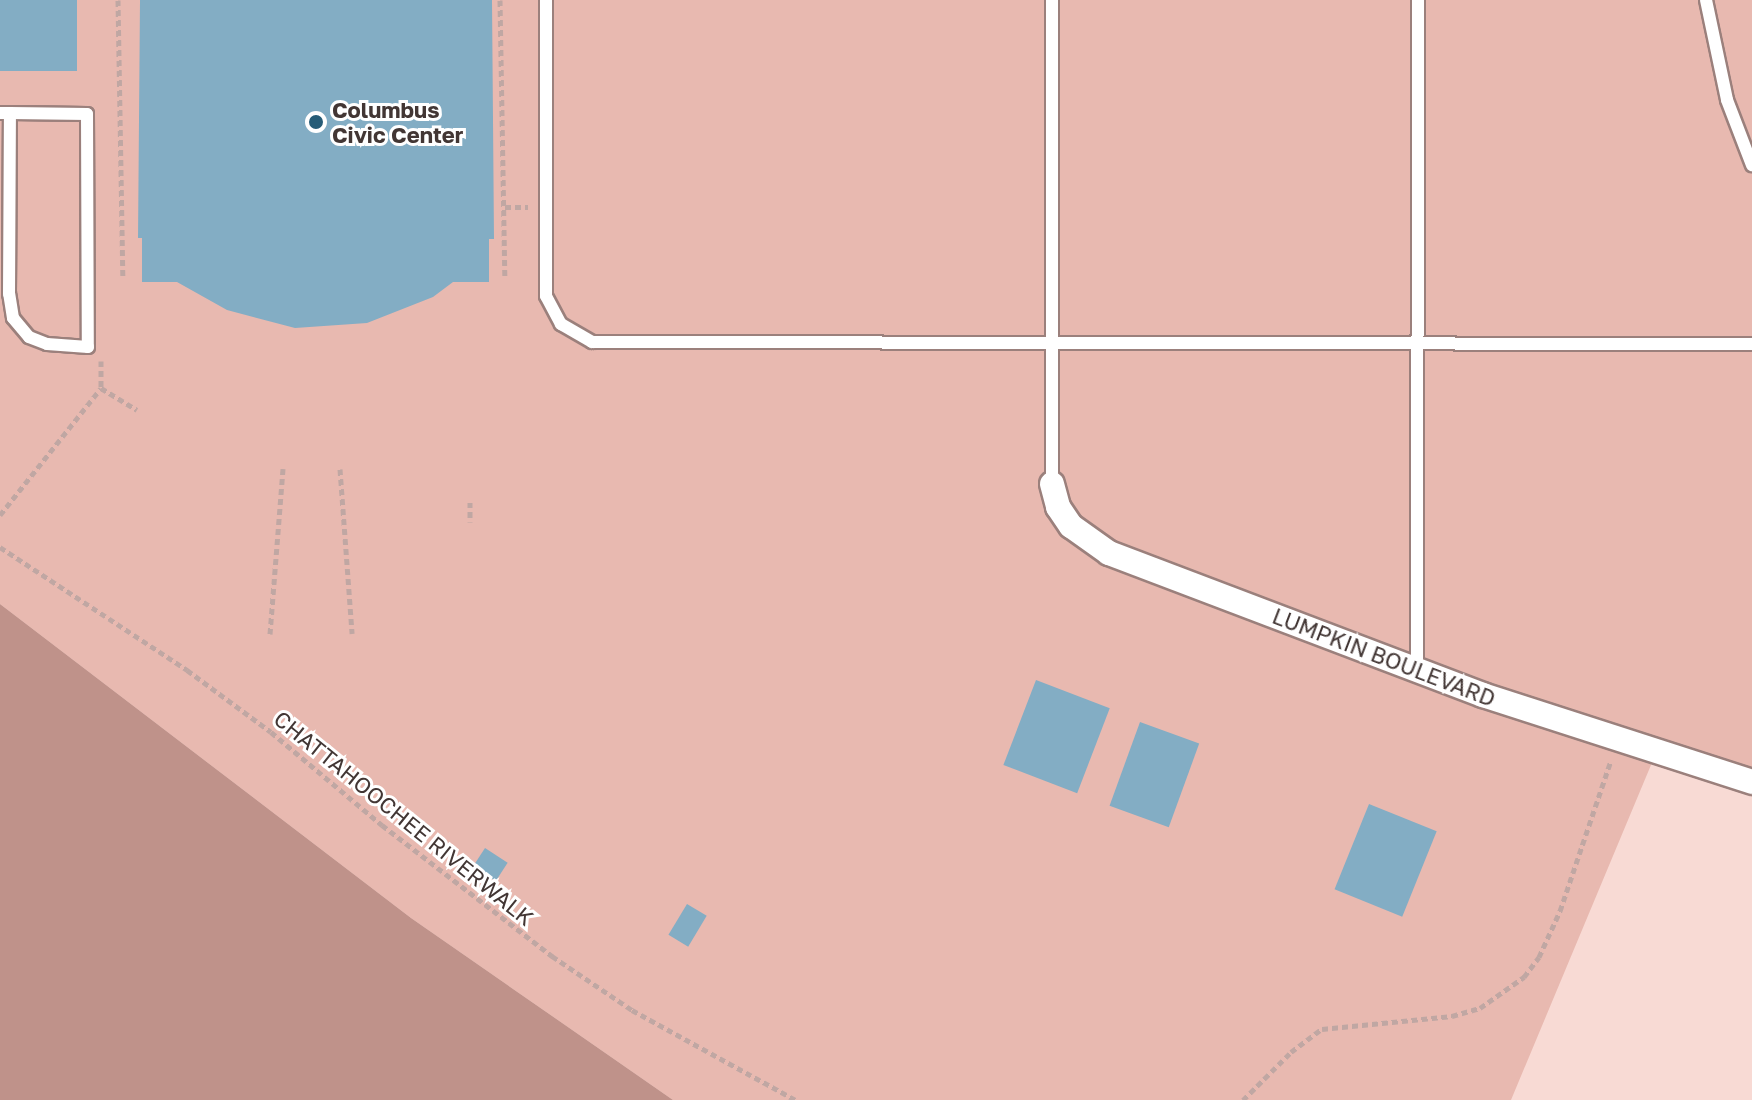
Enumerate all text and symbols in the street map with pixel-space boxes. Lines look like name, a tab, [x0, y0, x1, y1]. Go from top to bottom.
place label: Columbus Civic Center	[332, 96, 463, 148]
marker: Columbus Civic Center	[307, 113, 325, 131]
street label: LUMPKIN BOULEVARD	[1269, 602, 1499, 712]
street label: CHATTAHOOCHEE RIVERWALK	[269, 705, 539, 931]

